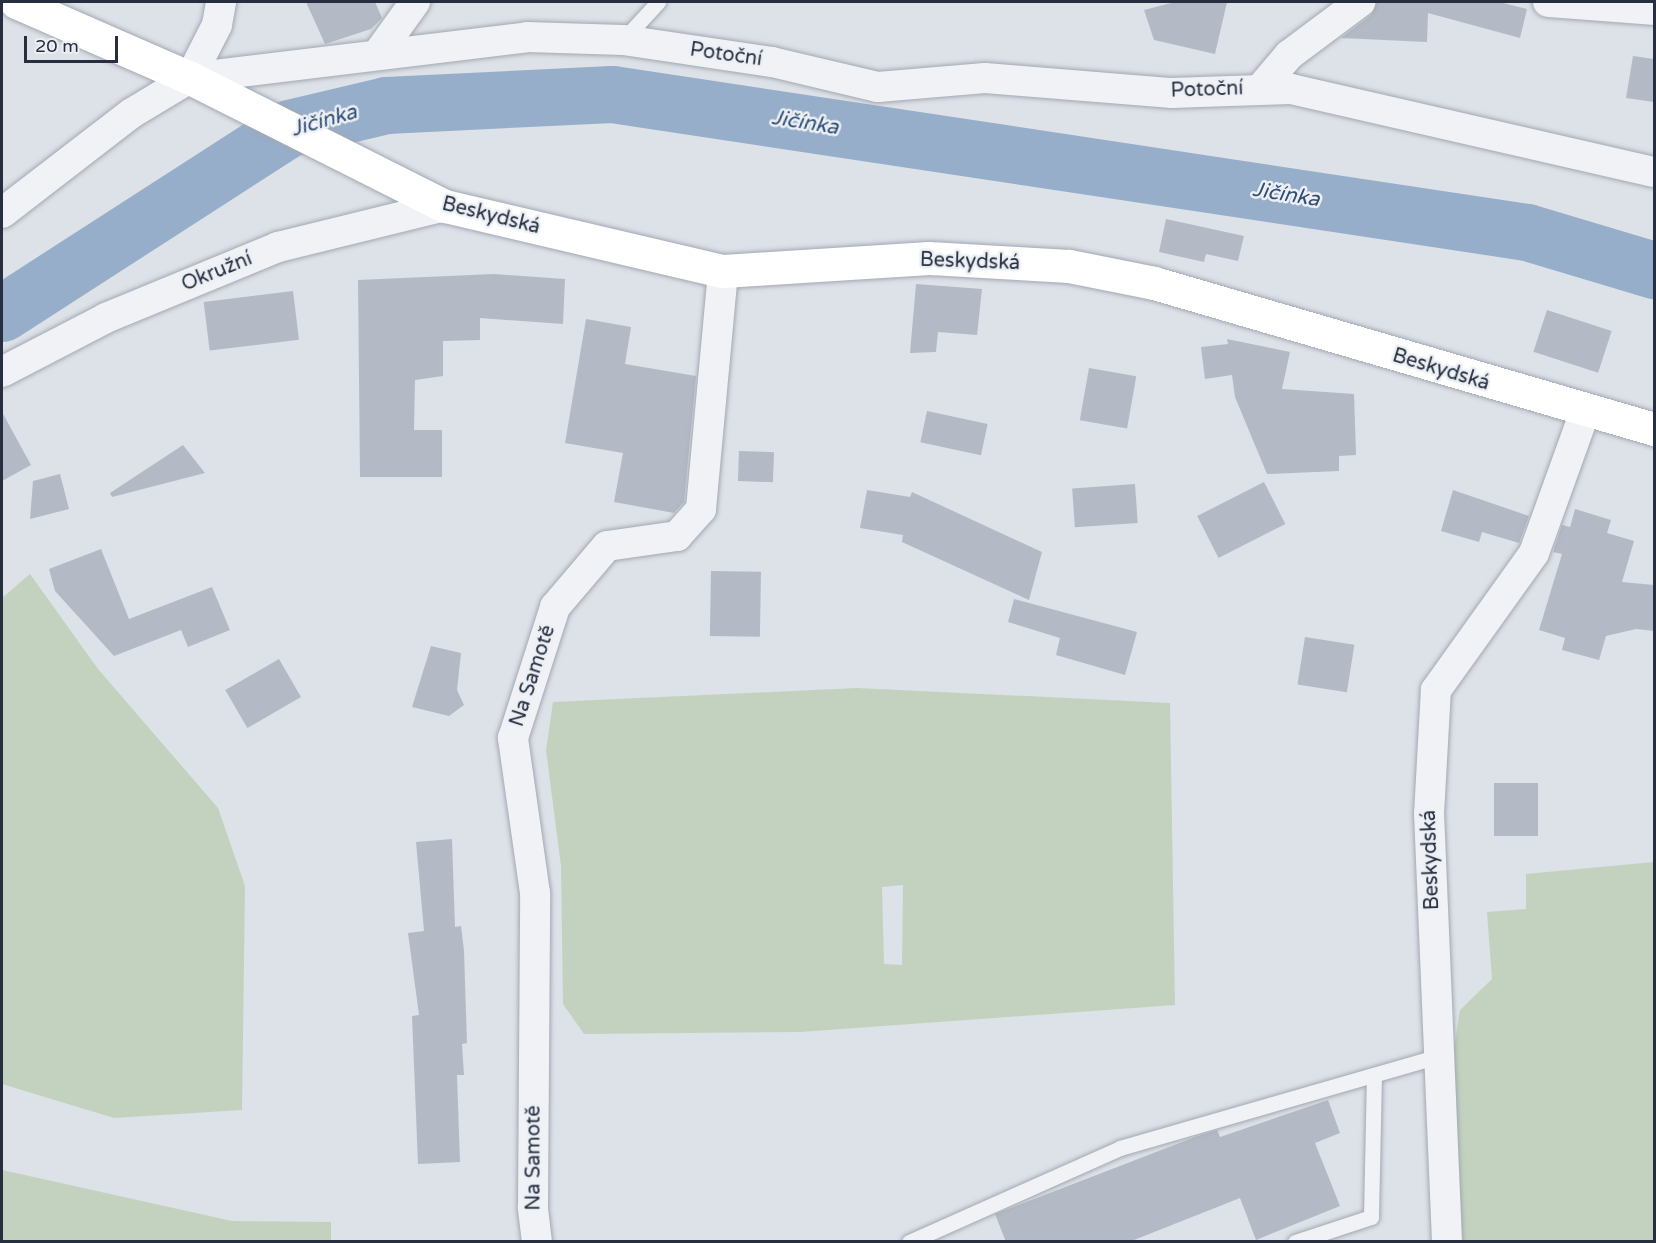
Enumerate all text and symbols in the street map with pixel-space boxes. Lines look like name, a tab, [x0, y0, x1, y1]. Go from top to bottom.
scale bar	[27, 24, 122, 62]
text: 20 m	[35, 35, 79, 57]
street label: Potoční	[688, 38, 764, 72]
street label: Potoční	[1170, 77, 1244, 103]
water label: Jičínka	[288, 100, 360, 142]
water label: Jičínka	[770, 105, 840, 141]
water label: Jičínka	[1251, 177, 1321, 213]
street label: Beskydská	[439, 192, 543, 240]
street label: Okružní	[178, 247, 256, 297]
street label: Beskydská	[919, 248, 1021, 276]
street label: Beskydská	[1390, 344, 1492, 396]
street label: Na Samotě	[505, 622, 561, 730]
street label: Beskydská	[1417, 809, 1445, 911]
street label: Na Samotě	[522, 1105, 546, 1211]

